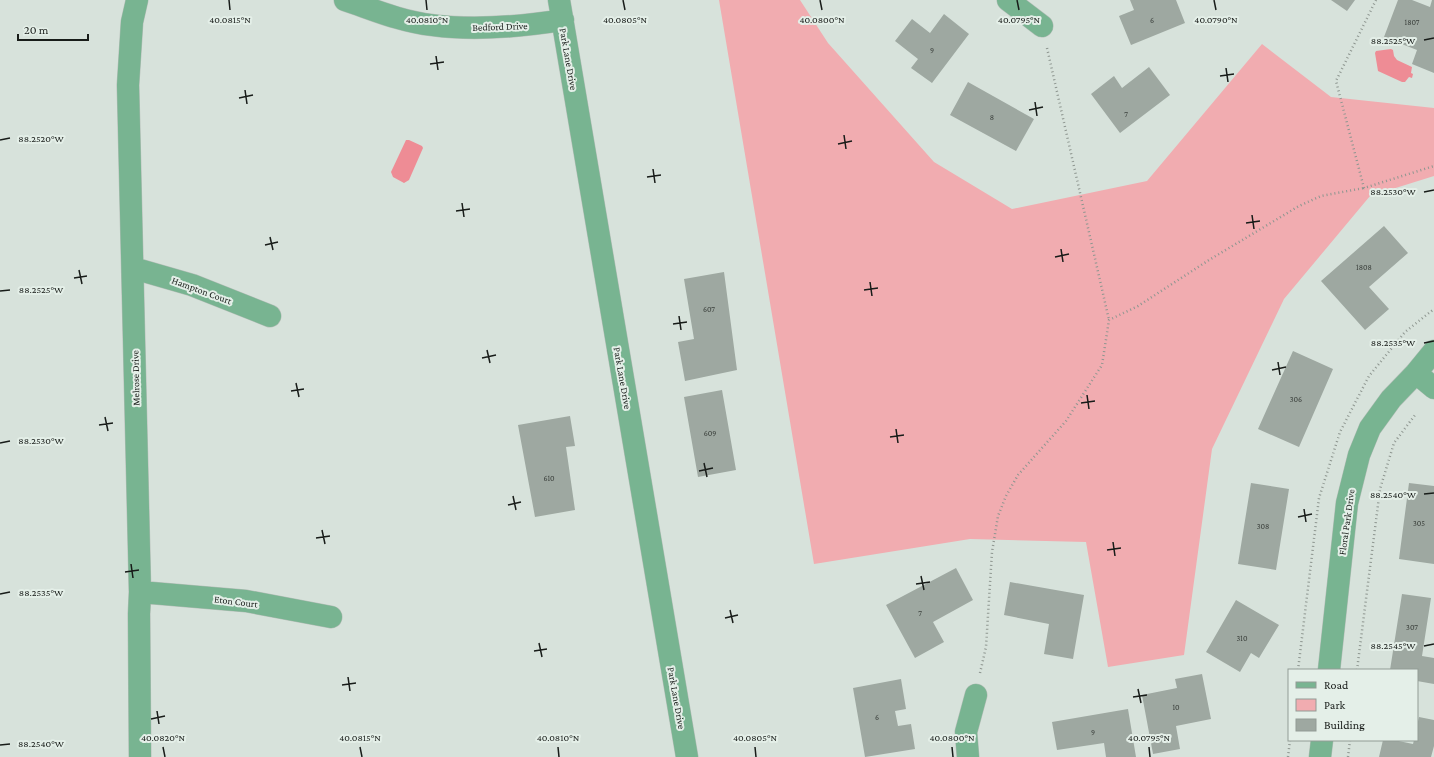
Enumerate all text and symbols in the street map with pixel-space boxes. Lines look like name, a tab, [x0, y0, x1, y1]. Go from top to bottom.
text: 40.0815°N	[209, 14, 251, 25]
text: 40.0810°N	[406, 14, 449, 25]
text: 40.0805°N	[603, 14, 647, 25]
text: 40.0800°N	[799, 14, 845, 25]
text: 40.0795°N	[998, 14, 1041, 25]
text: 40.0790°N	[1194, 14, 1238, 25]
scale bar	[18, 16, 88, 42]
house number: 6	[1150, 16, 1154, 25]
house number: 1807	[1405, 18, 1420, 27]
street label: Bedford Drive	[472, 20, 528, 33]
text: 20 m	[24, 23, 49, 37]
street label: Park Lane Drive	[558, 27, 579, 91]
text: 88.2525°W	[1371, 35, 1416, 46]
house number: 9	[930, 46, 934, 55]
house number: 7	[1124, 110, 1128, 119]
house number: 8	[990, 113, 994, 122]
text: 88.2520°W	[18, 133, 65, 144]
text: 88.2530°W	[1370, 186, 1417, 197]
house number: 1808	[1356, 263, 1372, 272]
street label: Hampton Court	[170, 275, 234, 307]
text: 88.2525°W	[19, 284, 64, 295]
house number: 607	[703, 305, 715, 314]
text: 88.2535°W	[1371, 337, 1416, 348]
street label: Park Lane Drive	[612, 346, 633, 410]
street label: Melrose Drive	[130, 350, 141, 406]
house number: 306	[1290, 395, 1302, 404]
house number: 609	[704, 429, 716, 438]
text: 88.2530°W	[18, 435, 65, 446]
house number: 610	[543, 474, 555, 483]
street label: Floral Park Drive	[1336, 488, 1357, 556]
text: 88.2540°W	[1370, 489, 1417, 500]
house number: 305	[1413, 519, 1425, 528]
house number: 308	[1257, 522, 1269, 531]
text: 88.2535°W	[19, 587, 64, 598]
street label: Eton Court	[214, 593, 259, 610]
house number: 7	[918, 609, 922, 618]
house number: 307	[1406, 623, 1418, 632]
house number: 310	[1237, 634, 1248, 643]
text: 88.2545°W	[1371, 640, 1416, 651]
street label: Park Lane Drive	[666, 666, 687, 730]
legend	[1288, 669, 1418, 741]
text: Road	[1324, 678, 1349, 692]
text: Park	[1324, 698, 1346, 712]
house number: 10	[1172, 703, 1180, 712]
house number: 6	[875, 713, 879, 722]
text: Building	[1324, 718, 1365, 732]
house number: 9	[1091, 728, 1095, 737]
text: 40.0820°N	[141, 732, 185, 743]
text: 40.0815°N	[339, 732, 381, 743]
text: 40.0810°N	[537, 732, 580, 743]
text: 40.0805°N	[733, 732, 777, 743]
text: 40.0800°N	[929, 732, 975, 743]
text: 40.0795°N	[1128, 732, 1171, 743]
text: 88.2540°W	[18, 738, 65, 749]

